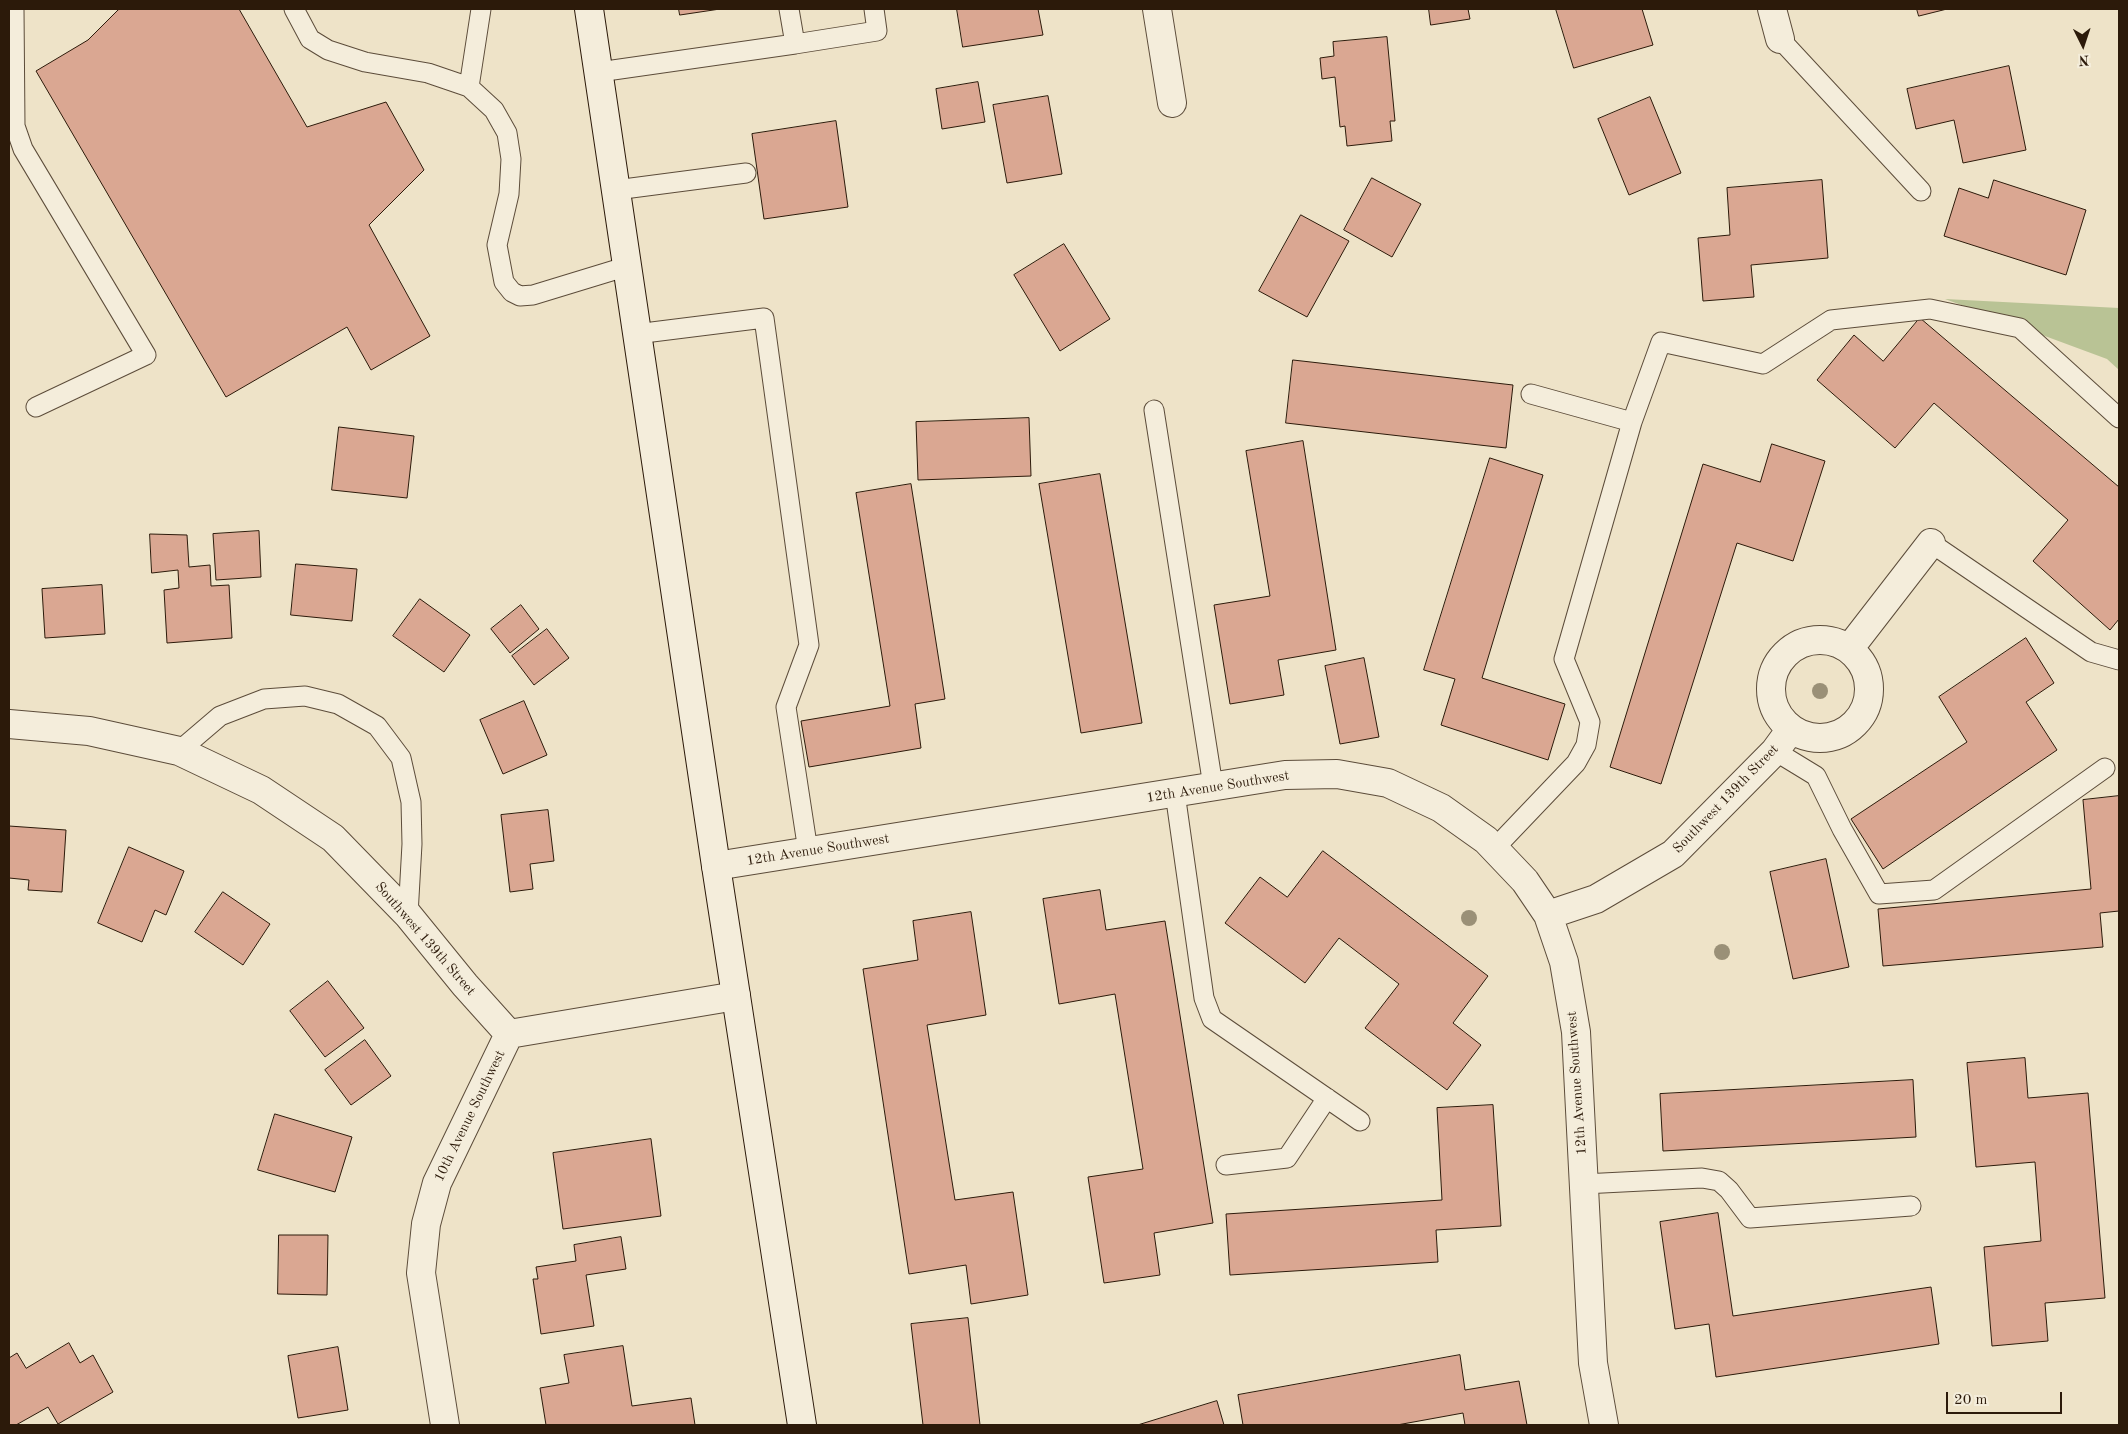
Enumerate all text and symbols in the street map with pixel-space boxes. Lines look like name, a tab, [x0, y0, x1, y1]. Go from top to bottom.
north arrow	[2058, 20, 2108, 70]
text: N	[2078, 53, 2090, 67]
street label: Southwest 139th Street	[1670, 741, 1782, 857]
street label: 12th Avenue Southwest	[1145, 767, 1291, 807]
street label: 12th Avenue Southwest	[745, 830, 891, 870]
street label: Southwest 139th Street	[371, 879, 479, 999]
street label: 12th Avenue Southwest	[1564, 1010, 1590, 1156]
street label: 10th Avenue Southwest	[431, 1047, 509, 1185]
scale bar	[1948, 1382, 2064, 1414]
text: 20 m	[1954, 1393, 1988, 1408]

